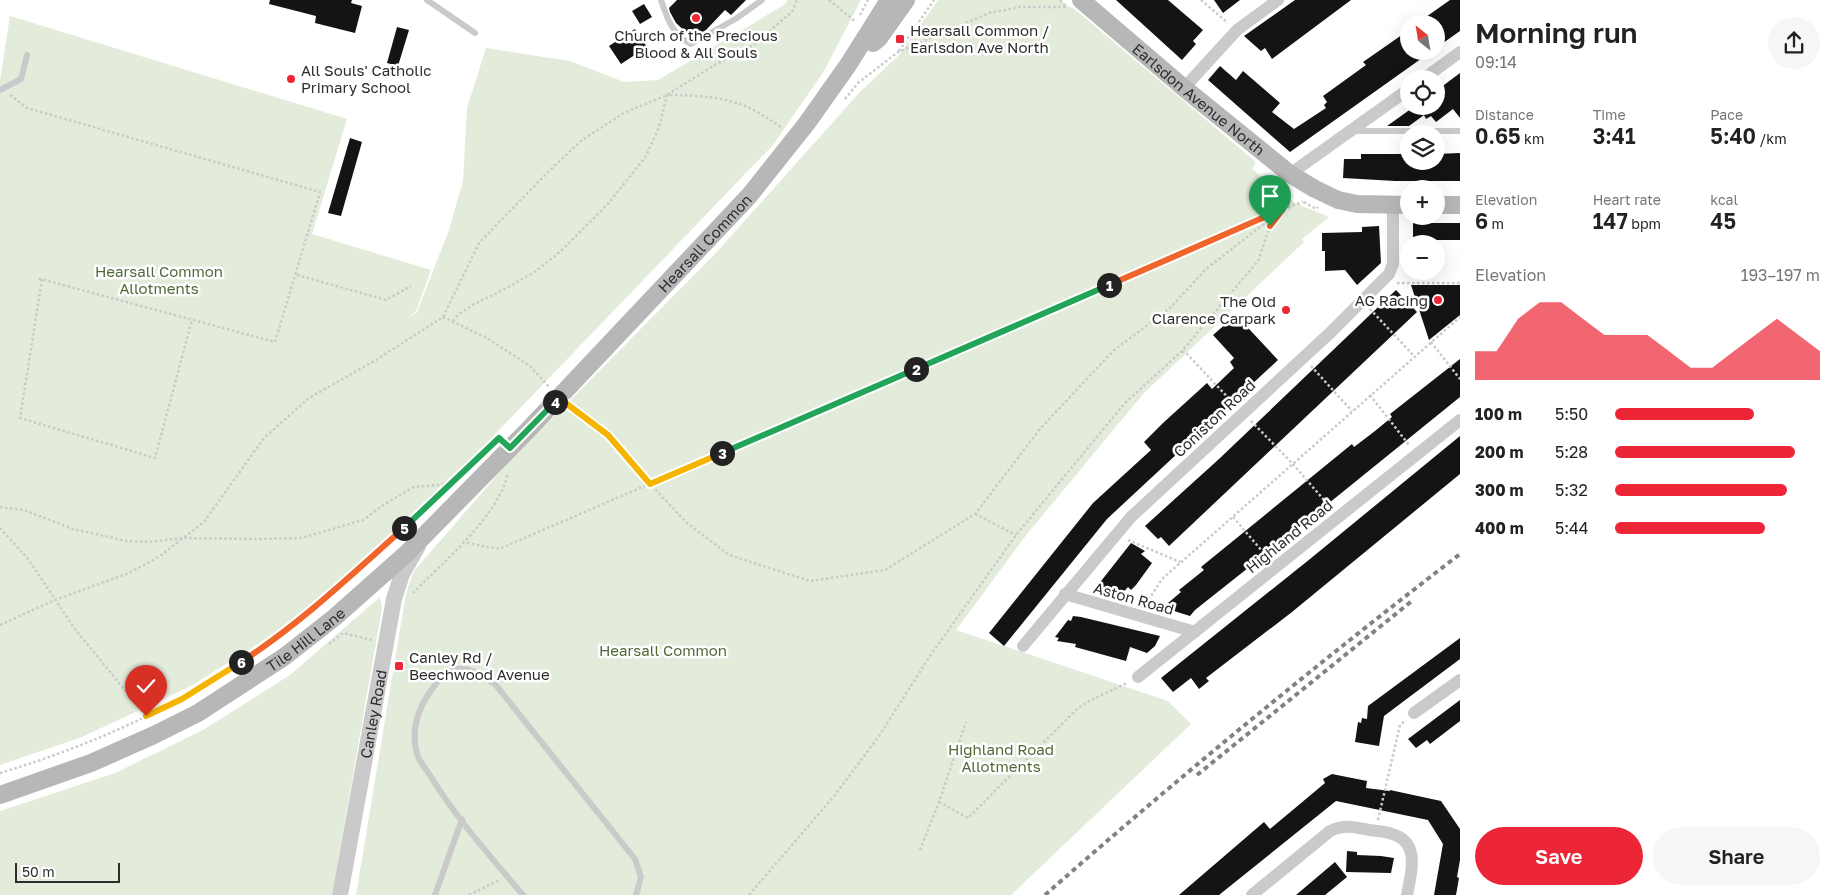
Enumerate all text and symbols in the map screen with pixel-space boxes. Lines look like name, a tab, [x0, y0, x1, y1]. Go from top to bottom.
marker: Church of the Precious Blood & All Souls	[690, 12, 702, 24]
north arrow	[1400, 15, 1445, 60]
map controls	[1400, 15, 1445, 280]
text: Morning run	[1475, 16, 1638, 49]
button: share	[1768, 17, 1820, 69]
place label: Hearsall Common / Earlsdon Ave North	[910, 21, 1049, 56]
place label: Church of the Precious Blood & All Souls	[614, 26, 778, 61]
marker: Hearsall Common / Earlsdon Ave North	[894, 33, 906, 45]
street label: Earlsdon Avenue North	[1129, 39, 1268, 159]
text: 09:14	[1475, 52, 1517, 72]
place label: All Souls' Catholic Primary School	[301, 61, 431, 96]
button: locate	[1400, 70, 1445, 115]
marker: All Souls' Catholic Primary School	[285, 73, 297, 85]
text: Distance	[1475, 106, 1534, 123]
text: Time	[1593, 106, 1626, 123]
text: Pace	[1710, 106, 1743, 123]
text: 0.65	[1475, 123, 1521, 149]
text: 3:41	[1593, 123, 1636, 149]
text: 5:40	[1710, 123, 1756, 149]
button: layers	[1400, 125, 1445, 170]
text: km	[1521, 130, 1544, 147]
text: /km	[1756, 130, 1787, 147]
pin	[1249, 175, 1291, 226]
button: +	[1400, 180, 1445, 225]
icon: arrive	[1256, 182, 1284, 210]
street label: Hearsall Common	[654, 190, 755, 296]
text: Elevation	[1475, 191, 1537, 208]
text: Heart rate	[1593, 191, 1661, 208]
text: kcal	[1710, 191, 1738, 208]
text: 6	[1475, 208, 1488, 234]
text: 147	[1593, 208, 1628, 234]
text: 45	[1710, 208, 1736, 234]
text: m	[1488, 215, 1504, 232]
text: bpm	[1628, 215, 1661, 232]
button: −	[1400, 235, 1445, 280]
park label: Hearsall Common Allotments	[95, 262, 223, 297]
text: Elevation	[1475, 265, 1546, 285]
text: 193–197 m	[1741, 265, 1820, 285]
pin: 1	[1096, 272, 1122, 298]
text: 1	[1106, 277, 1113, 294]
place label: AG Racing	[1355, 291, 1428, 309]
place label: The Old Clarence Carpark	[1152, 292, 1277, 327]
marker: AG Racing	[1432, 294, 1444, 306]
marker: The Old Clarence Carpark	[1280, 304, 1292, 316]
pin: 2	[904, 356, 928, 382]
text: 2	[912, 361, 921, 378]
street label: Coniston Road	[1169, 376, 1259, 460]
pin: 4	[542, 390, 568, 414]
text: 4	[551, 394, 560, 411]
text: 100 m	[1475, 404, 1522, 424]
text: 5:50	[1555, 404, 1588, 424]
pin: 3	[710, 440, 734, 466]
text: 200 m	[1475, 442, 1524, 462]
text: 5:28	[1555, 442, 1588, 462]
text: 3	[718, 445, 727, 462]
text: 300 m	[1475, 480, 1524, 500]
text: 5:32	[1555, 480, 1588, 500]
street label: Highland Road	[1242, 496, 1336, 576]
pin: 5	[392, 516, 416, 540]
text: 400 m	[1475, 518, 1524, 538]
text: 5:44	[1555, 518, 1589, 538]
text: 5	[400, 520, 409, 537]
street label: Aston Road	[1092, 578, 1176, 618]
street label: Tile Hill Lane	[263, 603, 349, 675]
park label: Hearsall Common	[599, 641, 727, 659]
place label: Canley Rd / Beechwood Avenue	[409, 648, 550, 683]
pin: 6	[228, 650, 254, 674]
text: 6	[237, 654, 246, 671]
marker: Canley Rd / Beechwood Avenue	[393, 660, 405, 672]
pin	[125, 665, 167, 716]
street label: Canley Road	[356, 668, 390, 760]
icon: check	[132, 672, 160, 700]
park label: Highland Road Allotments	[948, 740, 1054, 775]
button: Save	[1475, 827, 1643, 885]
button: Share	[1653, 827, 1820, 885]
scale bar	[15, 860, 120, 883]
text: 50 m	[22, 863, 55, 880]

